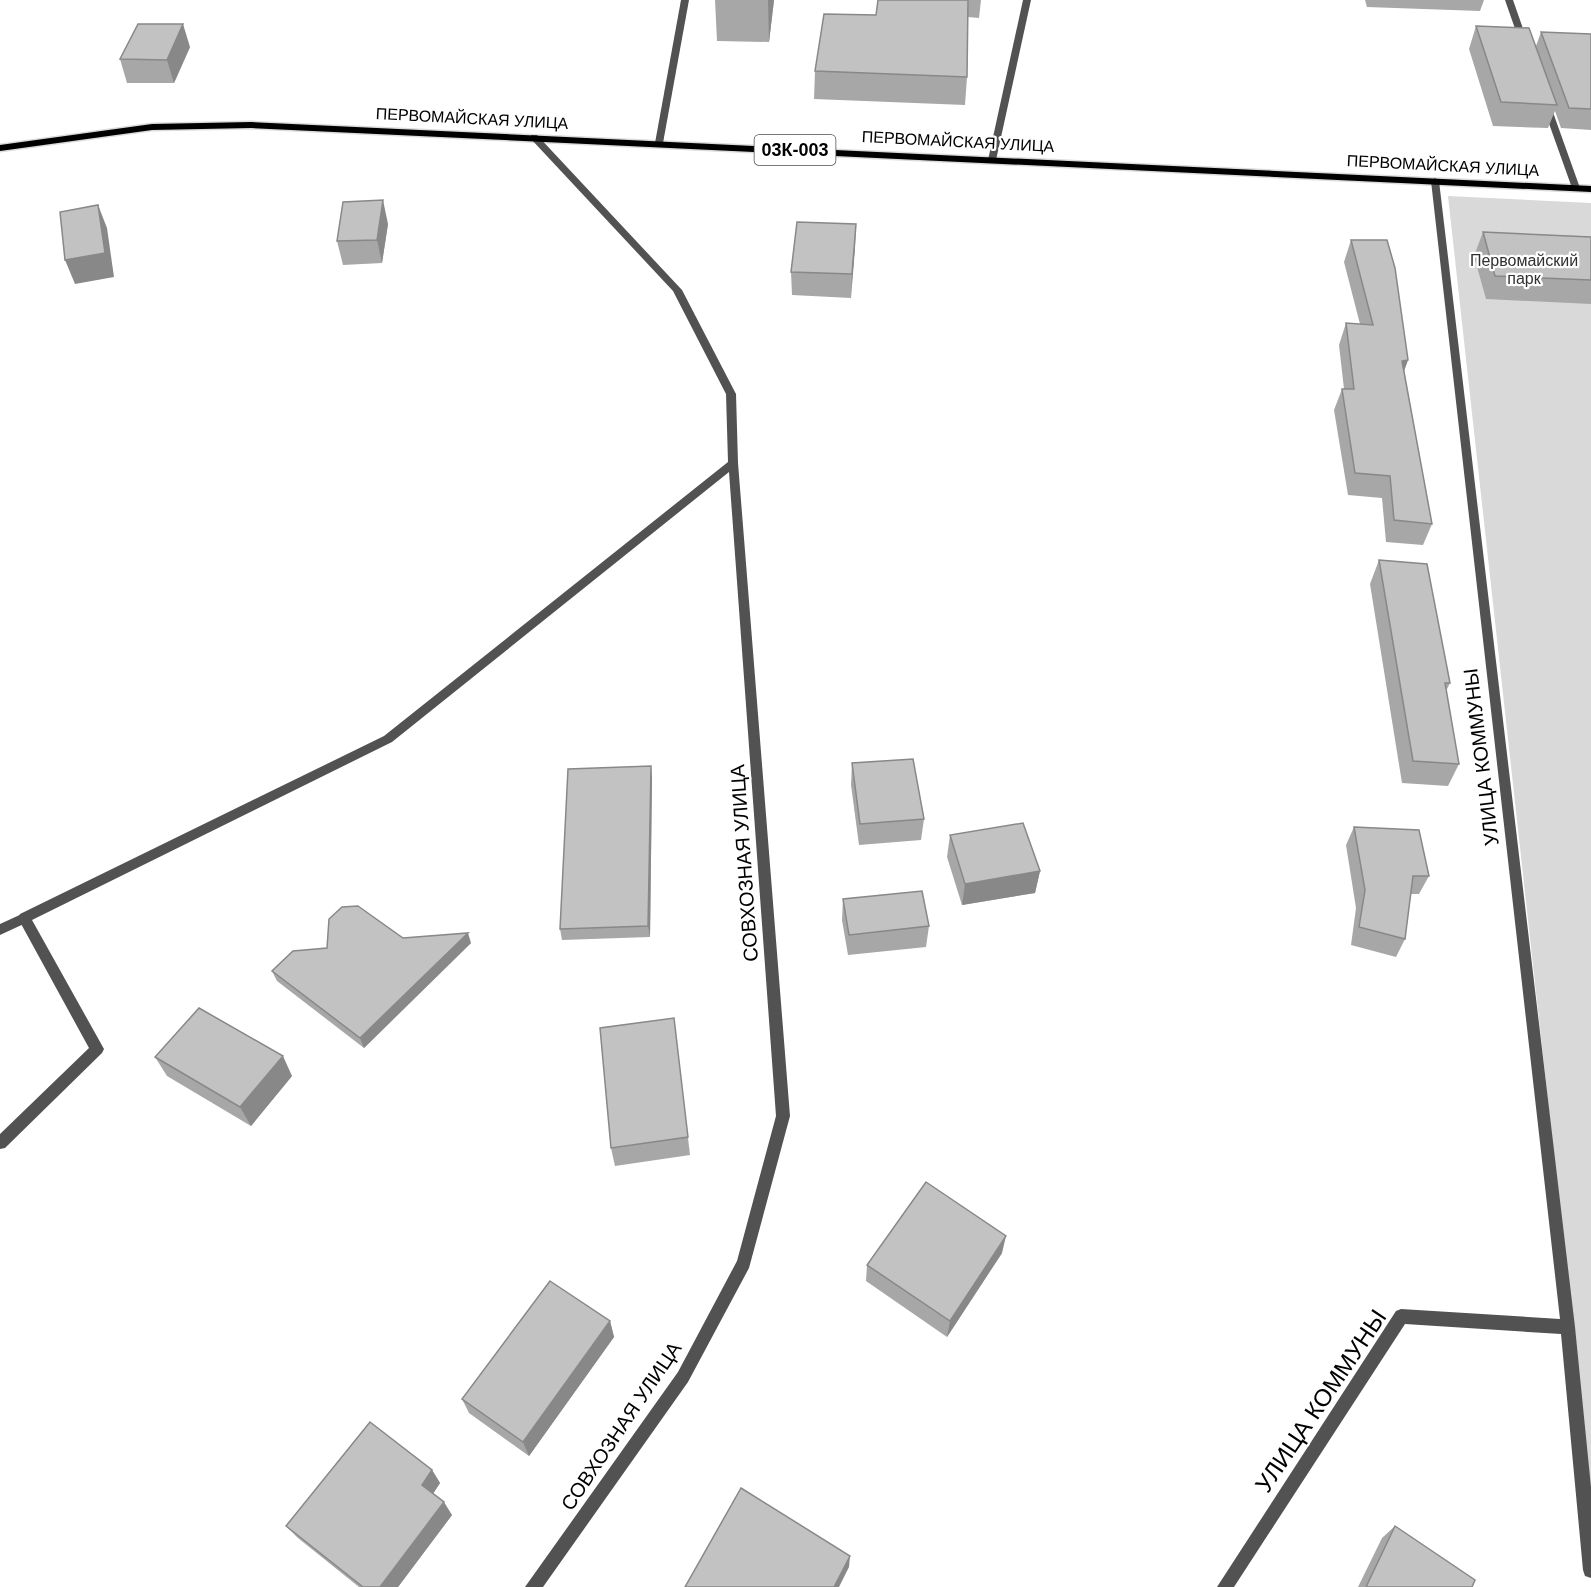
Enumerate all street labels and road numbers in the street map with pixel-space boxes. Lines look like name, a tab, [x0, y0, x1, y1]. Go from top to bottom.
street label: ПЕРВОМАЙСКАЯ УЛИЦА	[375, 104, 569, 132]
street label: ПЕРВОМАЙСКАЯ УЛИЦА	[861, 127, 1055, 155]
road number: 03К-003	[754, 135, 836, 165]
street label: ПЕРВОМАЙСКАЯ УЛИЦА	[1346, 151, 1540, 179]
street label: УЛИЦА КОММУНЫ	[1459, 667, 1503, 847]
street label: СОВХОЗНАЯ УЛИЦА	[726, 763, 762, 962]
street label: УЛИЦА КОММУНЫ	[1250, 1304, 1392, 1497]
street label: СОВХОЗНАЯ УЛИЦА	[557, 1337, 686, 1514]

